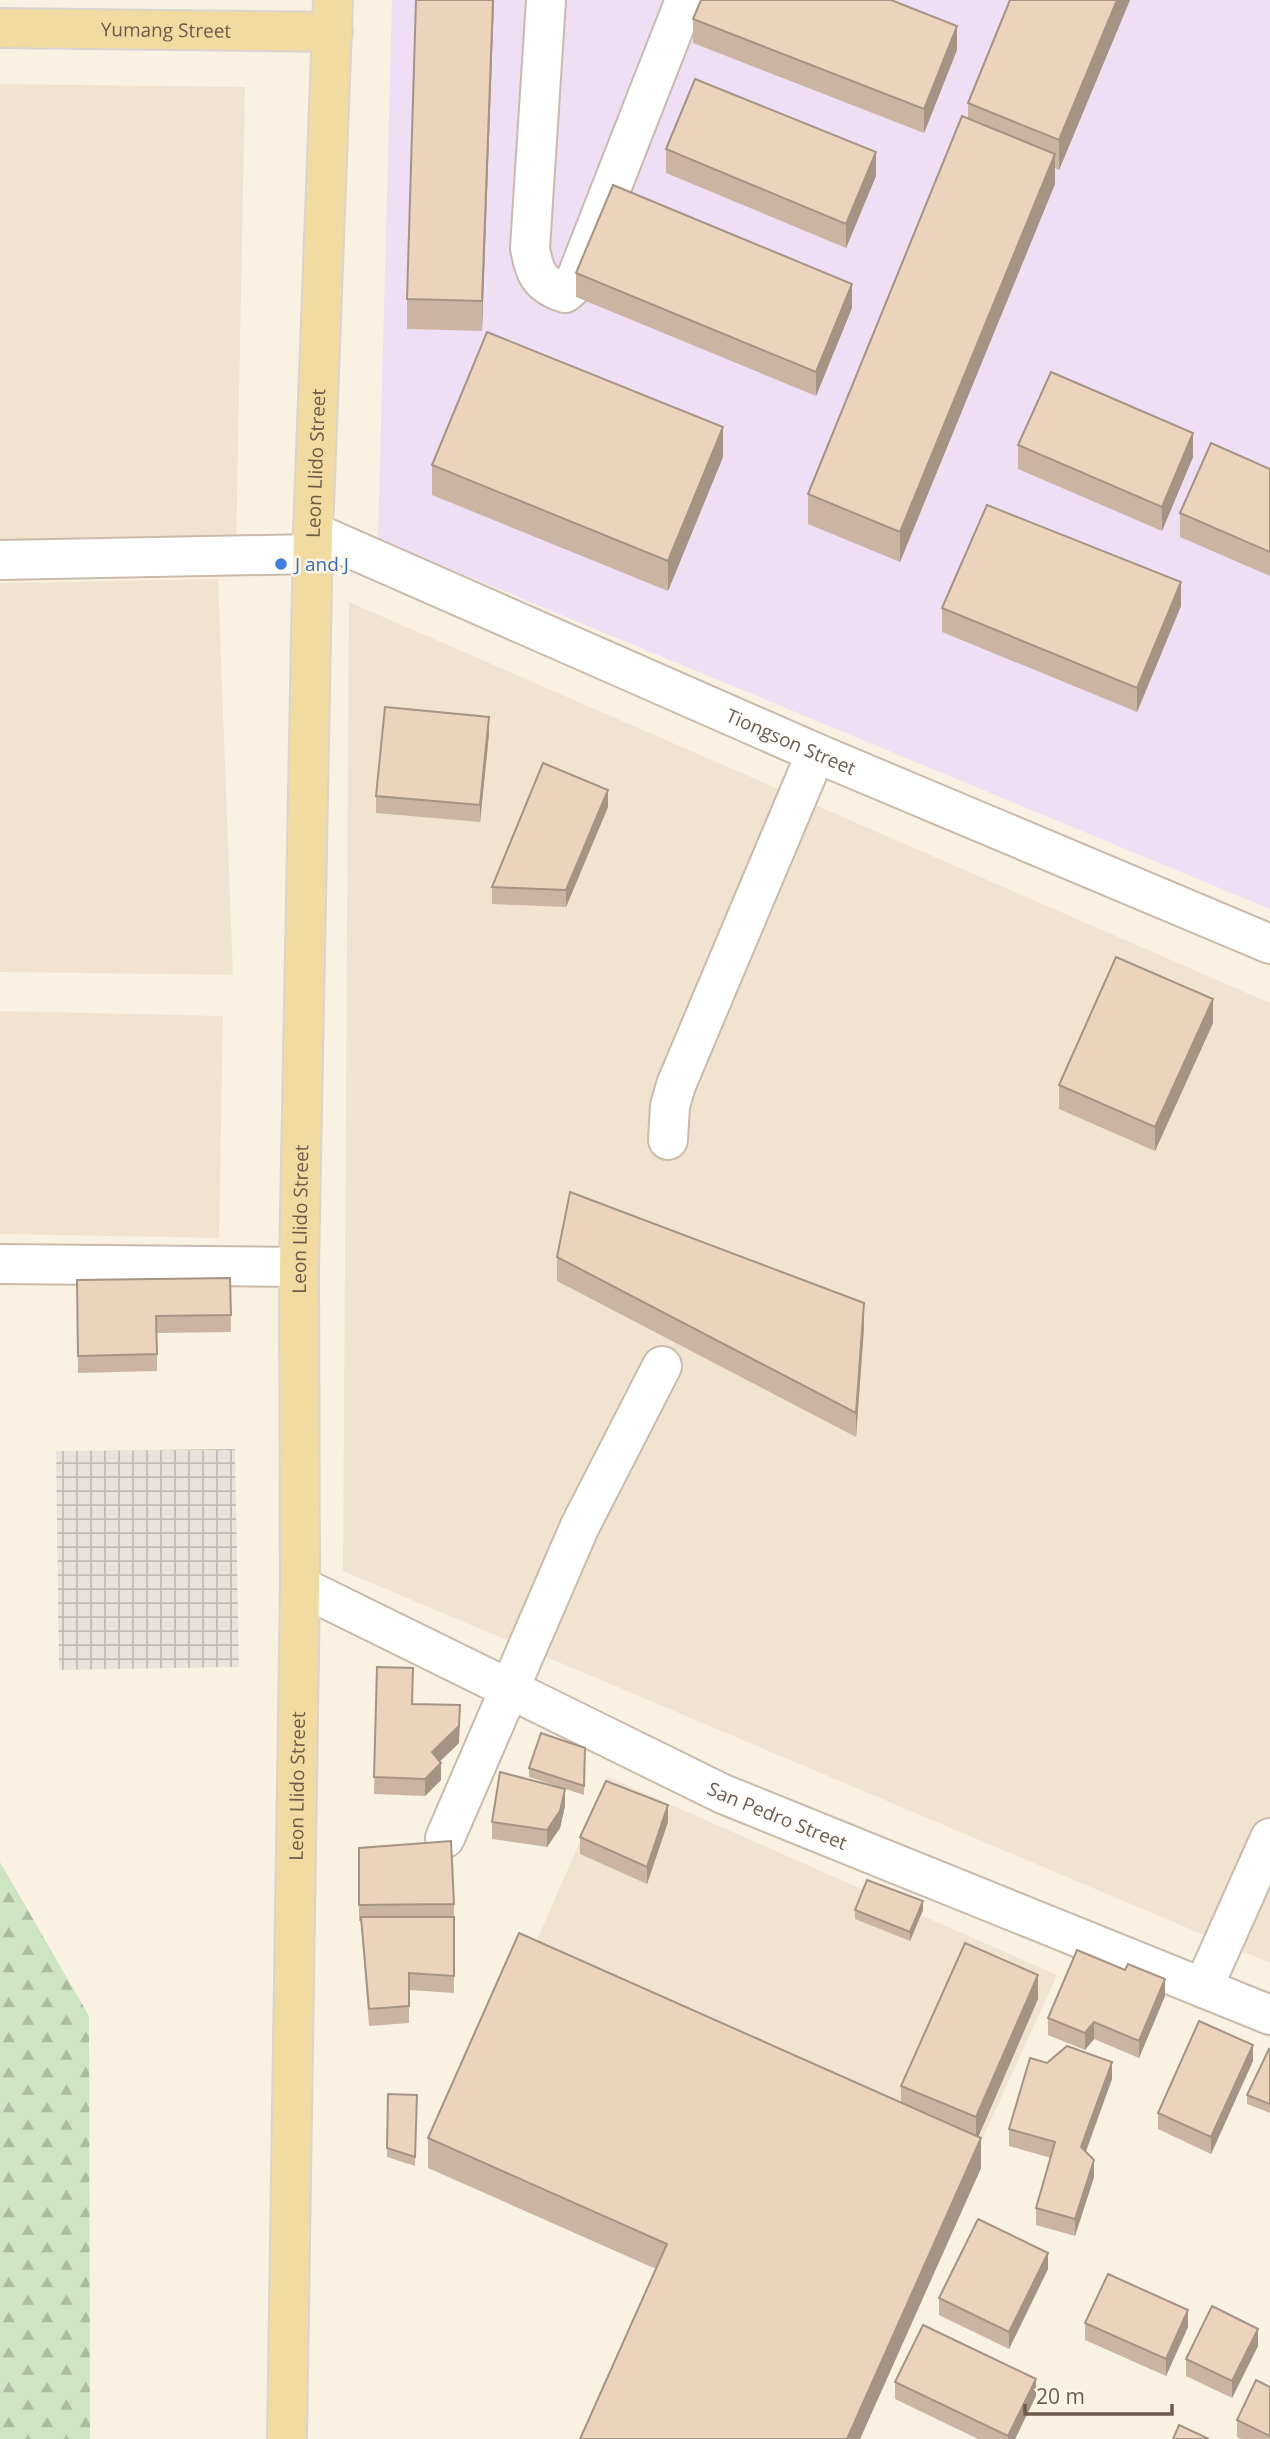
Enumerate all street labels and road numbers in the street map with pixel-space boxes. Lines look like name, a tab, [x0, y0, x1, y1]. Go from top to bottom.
street label: Yumang Street	[101, 16, 232, 44]
street label: Leon Llido Street	[300, 388, 331, 538]
street label: Tiongson Street	[722, 702, 860, 781]
street label: Leon Llido Street	[286, 1144, 314, 1294]
street label: Leon Llido Street	[283, 1711, 311, 1861]
street label: San Pedro Street	[703, 1775, 851, 1856]

